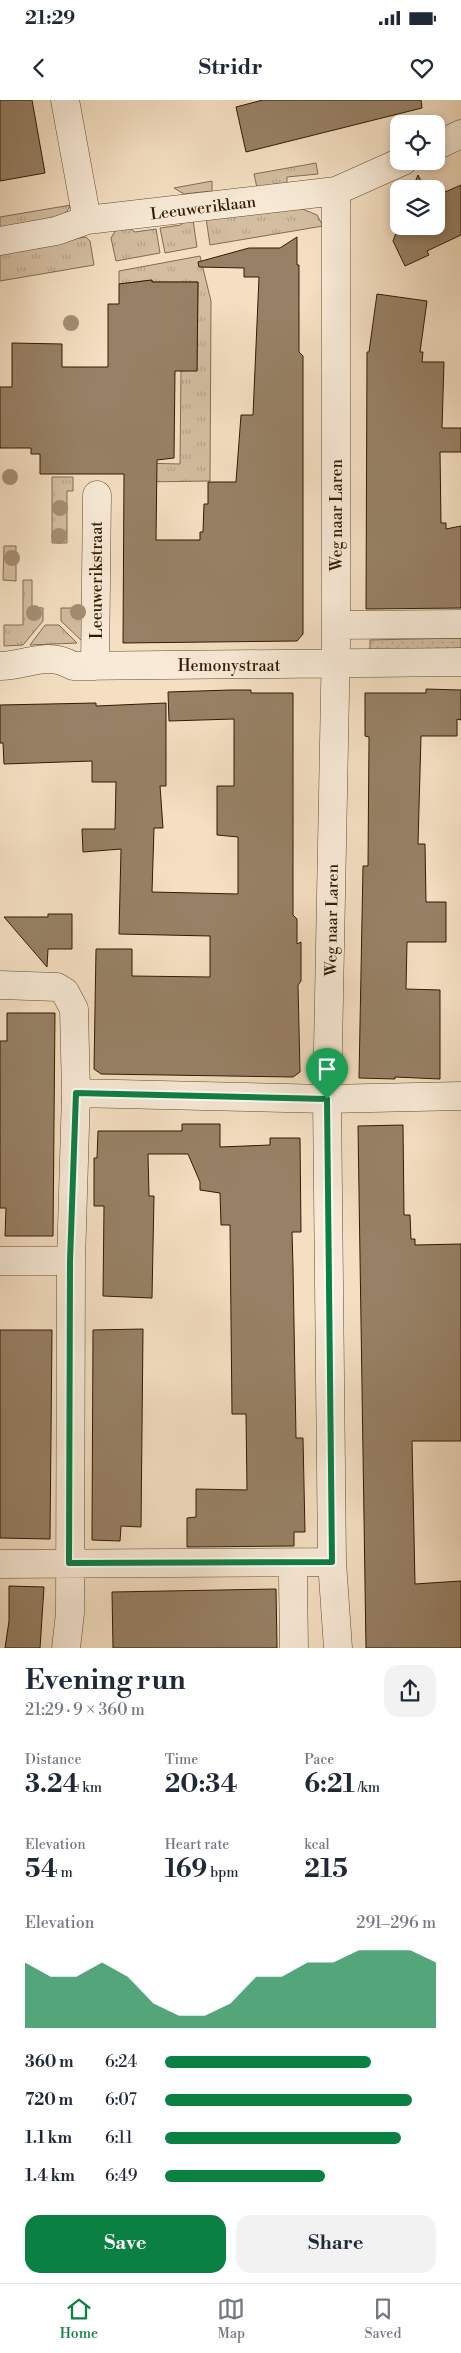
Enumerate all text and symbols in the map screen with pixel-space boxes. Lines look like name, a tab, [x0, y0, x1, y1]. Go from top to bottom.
text: 21:29	[25, 6, 75, 30]
icon: back	[25, 54, 53, 82]
text: Stridr	[198, 54, 263, 81]
icon: heart	[408, 54, 436, 82]
map controls	[390, 115, 445, 235]
button: locate	[390, 115, 445, 170]
button: layers	[390, 180, 445, 235]
street label: Leeuweriklaan	[149, 192, 257, 224]
street label: Weg naar Laren	[327, 458, 347, 572]
street label: Leeuwerikstraat	[87, 521, 107, 639]
street label: Hemonystraat	[178, 656, 281, 676]
street label: Weg naar Laren	[321, 863, 343, 977]
pin	[306, 1048, 348, 1099]
icon: arrive	[313, 1055, 341, 1083]
text: Evening run	[25, 1663, 186, 1698]
button: share	[384, 1665, 436, 1717]
text: 21:29 · 9 × 360 m	[25, 1700, 145, 1720]
text: Distance	[25, 1751, 82, 1769]
text: Time	[165, 1751, 198, 1769]
text: Pace	[304, 1751, 334, 1769]
text: 3.24	[25, 1769, 79, 1800]
text: 20:34	[165, 1769, 238, 1800]
text: 6:21	[304, 1769, 355, 1800]
text: km	[79, 1779, 102, 1797]
text: /km	[355, 1779, 380, 1797]
text: Elevation	[25, 1836, 86, 1854]
text: Heart rate	[165, 1836, 229, 1854]
text: kcal	[304, 1836, 330, 1854]
text: 54	[25, 1854, 58, 1885]
text: 169	[165, 1854, 207, 1885]
text: 215	[304, 1854, 348, 1885]
text: m	[58, 1864, 73, 1882]
text: bpm	[207, 1864, 239, 1882]
text: Elevation	[25, 1913, 94, 1933]
text: 291–296 m	[356, 1913, 436, 1933]
text: 360 m	[25, 2052, 73, 2072]
text: 6:24	[105, 2052, 137, 2072]
text: 720 m	[25, 2090, 73, 2110]
text: 6:07	[105, 2090, 137, 2110]
text: 1.1 km	[25, 2128, 72, 2148]
text: 6:11	[105, 2128, 133, 2148]
text: 1.4 km	[25, 2166, 75, 2186]
text: 6:49	[105, 2166, 138, 2186]
button: Save	[25, 2215, 226, 2273]
button: Share	[236, 2215, 436, 2273]
tab: Home	[60, 2295, 98, 2343]
tab: Map	[217, 2295, 245, 2343]
tab: Saved	[365, 2295, 401, 2343]

